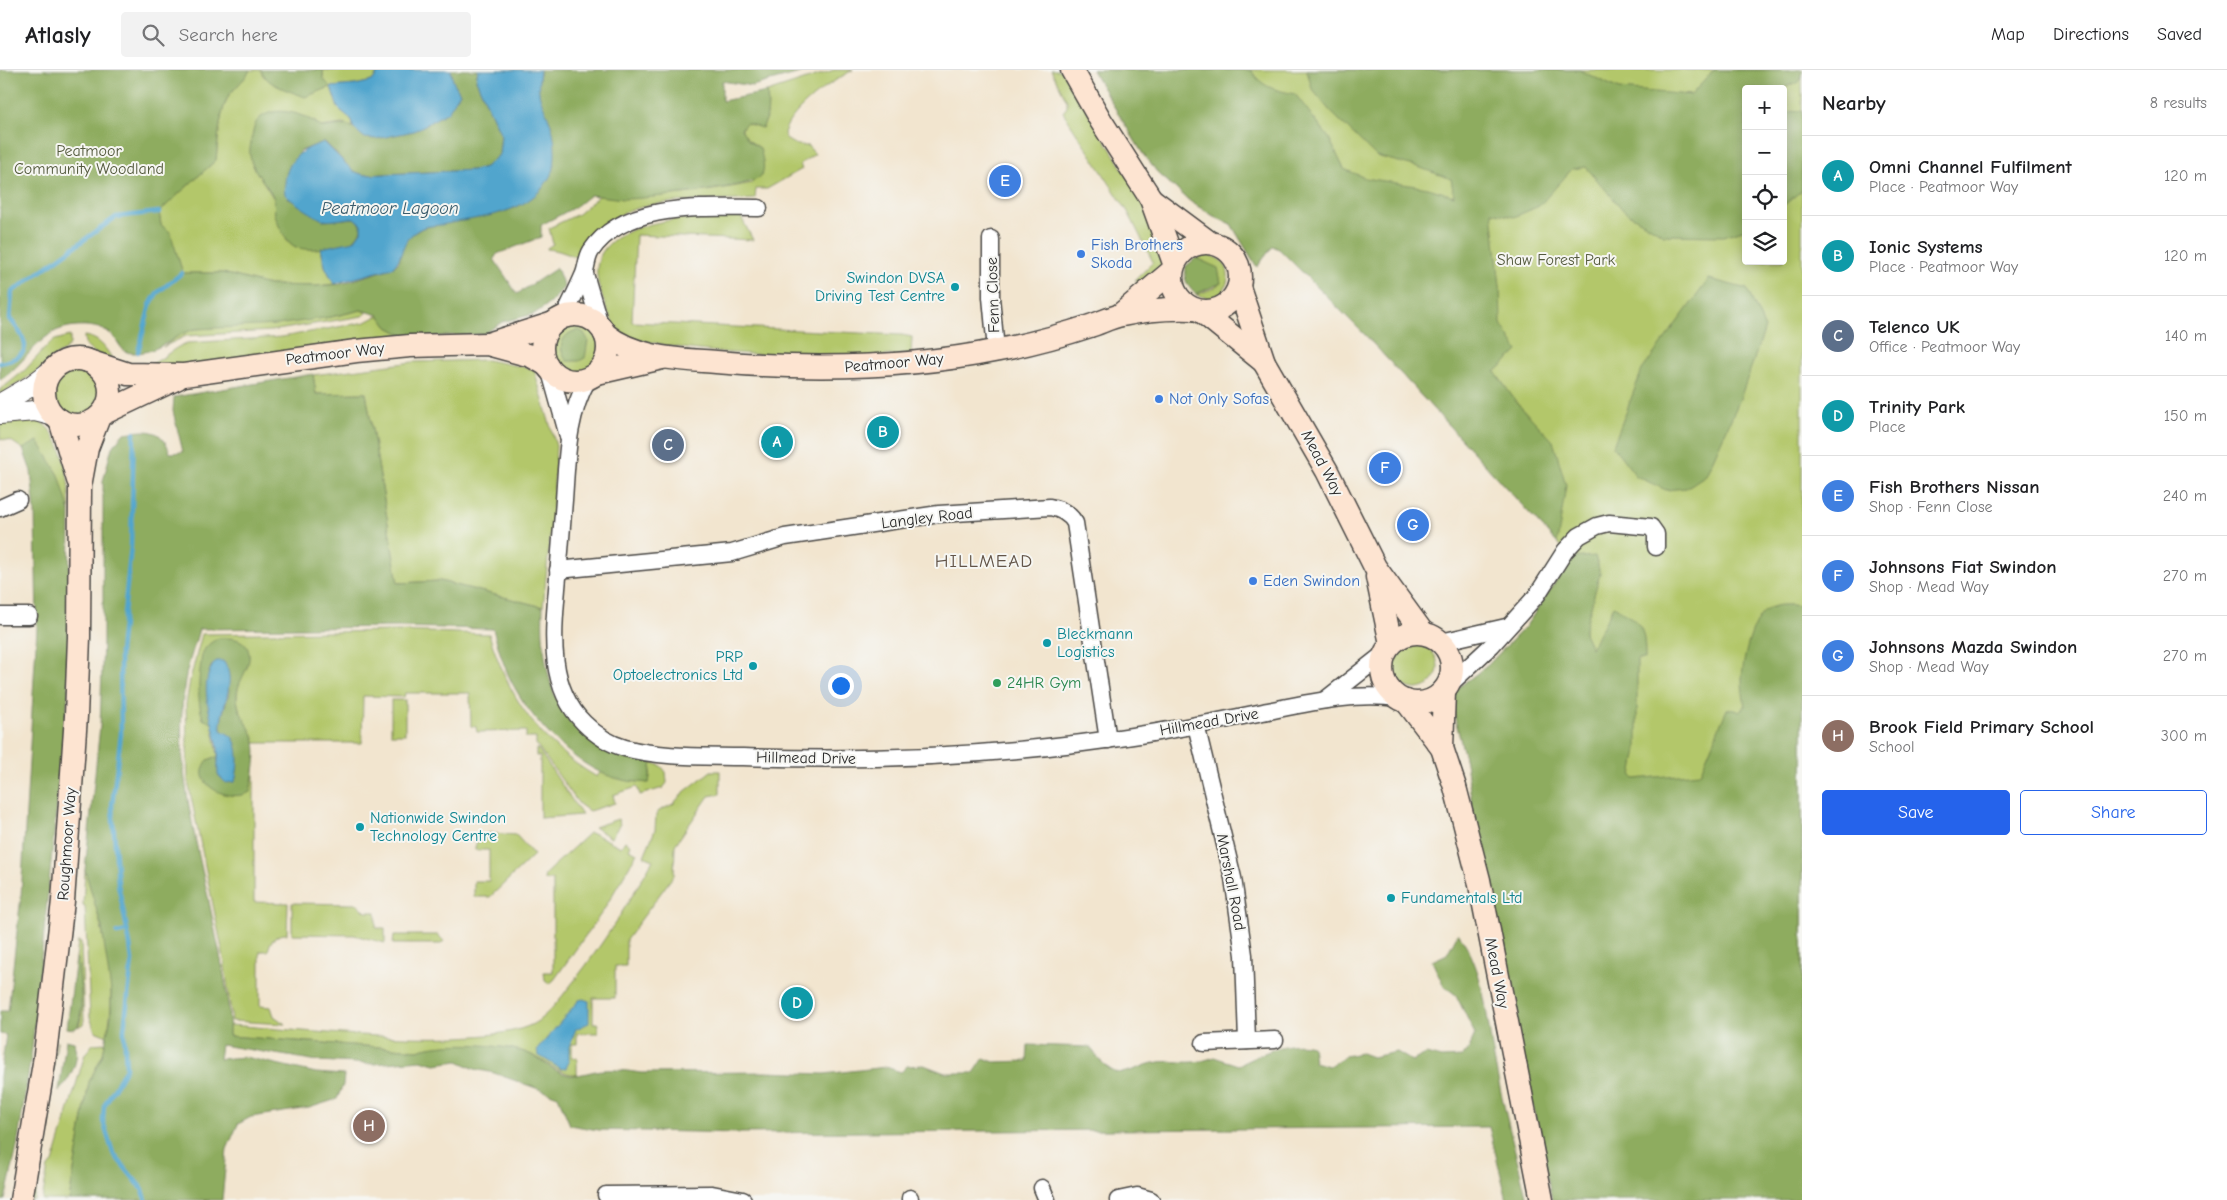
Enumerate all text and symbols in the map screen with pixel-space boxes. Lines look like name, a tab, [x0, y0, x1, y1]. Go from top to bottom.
search box	[121, 12, 471, 57]
text: Atlasly	[25, 21, 91, 49]
icon: search	[139, 21, 167, 49]
text: Search here	[179, 24, 278, 46]
text: Map	[1991, 24, 2025, 45]
text: Directions	[2053, 24, 2129, 45]
text: Saved	[2157, 24, 2202, 45]
map controls	[1742, 85, 1787, 265]
button: +	[1742, 85, 1787, 130]
text: Nearby	[1822, 91, 1886, 115]
text: 8 results	[2150, 94, 2207, 112]
button: −	[1742, 130, 1787, 175]
park label: Peatmoor Community Woodland	[14, 142, 164, 178]
text: Omni Channel Fulfilment	[1869, 156, 2072, 178]
pin: E	[989, 162, 1021, 200]
text: A	[1834, 167, 1842, 185]
text: 120 m	[2164, 167, 2207, 185]
button: locate	[1742, 175, 1787, 220]
text: Place · Peatmoor Way	[1869, 178, 2018, 196]
water label: Peatmoor Lagoon	[321, 198, 459, 219]
button: layers	[1742, 220, 1787, 265]
place label: Fish Brothers Skoda	[1091, 236, 1183, 272]
text: Ionic Systems	[1869, 236, 1983, 258]
text: B	[1833, 247, 1843, 265]
text: 120 m	[2164, 247, 2207, 265]
marker: Fish Brothers Skoda	[1075, 248, 1087, 260]
park label: Shaw Forest Park	[1497, 251, 1616, 269]
street label: Fenn Close	[983, 257, 1003, 333]
text: Place · Peatmoor Way	[1869, 258, 2018, 276]
place label: Swindon DVSA Driving Test Centre	[815, 269, 945, 305]
marker: Swindon DVSA Driving Test Centre	[949, 281, 961, 293]
text: Telenco UK	[1869, 316, 1960, 338]
text: C	[1833, 327, 1843, 345]
text: 140 m	[2165, 327, 2207, 345]
text: Office · Peatmoor Way	[1869, 338, 2020, 356]
street label: Peatmoor Way	[285, 339, 386, 369]
street label: Peatmoor Way	[844, 350, 945, 376]
place label: Not Only Sofas	[1169, 390, 1270, 408]
marker: Not Only Sofas	[1153, 393, 1165, 405]
text: Trinity Park	[1869, 396, 1965, 418]
text: D	[1833, 407, 1843, 425]
text: 150 m	[2164, 407, 2207, 425]
pin: B	[867, 413, 899, 451]
text: Place	[1869, 418, 1905, 436]
pin: A	[761, 423, 793, 461]
pin: C	[652, 426, 684, 464]
street label: Mead Way	[1297, 427, 1347, 500]
pin: F	[1369, 449, 1401, 487]
text: Fish Brothers Nissan	[1869, 476, 2040, 498]
text: E	[1833, 487, 1843, 505]
text: 240 m	[2163, 487, 2207, 505]
text: Shop · Fenn Close	[1869, 498, 1993, 516]
street label: Langley Road	[880, 503, 974, 533]
pin: G	[1397, 506, 1429, 544]
district label: HILLMEAD	[935, 550, 1033, 572]
text: Johnsons Fiat Swindon	[1869, 556, 2057, 578]
text: F	[1833, 567, 1843, 585]
text: 270 m	[2163, 567, 2207, 585]
place label: Eden Swindon	[1263, 572, 1360, 590]
marker: Eden Swindon	[1247, 575, 1259, 587]
text: Shop · Mead Way	[1869, 578, 1989, 596]
place label: Bleckmann Logistics	[1057, 625, 1133, 661]
text: Johnsons Mazda Swindon	[1869, 636, 2077, 658]
marker: Bleckmann Logistics	[1041, 637, 1053, 649]
text: G	[1832, 647, 1844, 665]
text: 270 m	[2163, 647, 2207, 665]
place label: PRP Optoelectronics Ltd	[613, 648, 743, 684]
text: Shop · Mead Way	[1869, 658, 1989, 676]
marker: PRP Optoelectronics Ltd	[747, 660, 759, 672]
your location	[828, 673, 854, 699]
place label: 24HR Gym	[1007, 674, 1081, 692]
marker: 24HR Gym	[991, 677, 1003, 689]
street label: Hillmead Drive	[1158, 704, 1260, 740]
text: Brook Field Primary School	[1869, 716, 2094, 738]
text: H	[1832, 727, 1844, 745]
text: 300 m	[2161, 727, 2207, 745]
text: School	[1869, 738, 1915, 756]
street label: Hillmead Drive	[756, 748, 856, 768]
street label: Roughmoor Way	[54, 786, 80, 901]
button: Save	[1822, 790, 2010, 835]
button: Share	[2020, 790, 2207, 835]
place label: Nationwide Swindon Technology Centre	[370, 809, 506, 845]
marker: Nationwide Swindon Technology Centre	[354, 821, 366, 833]
street label: Marshall Road	[1213, 832, 1249, 932]
place label: Fundamentals Ltd	[1401, 889, 1523, 907]
marker: Fundamentals Ltd	[1385, 892, 1397, 904]
street label: Mead Way	[1481, 936, 1513, 1011]
pin: D	[781, 984, 813, 1022]
pin: H	[353, 1107, 385, 1145]

